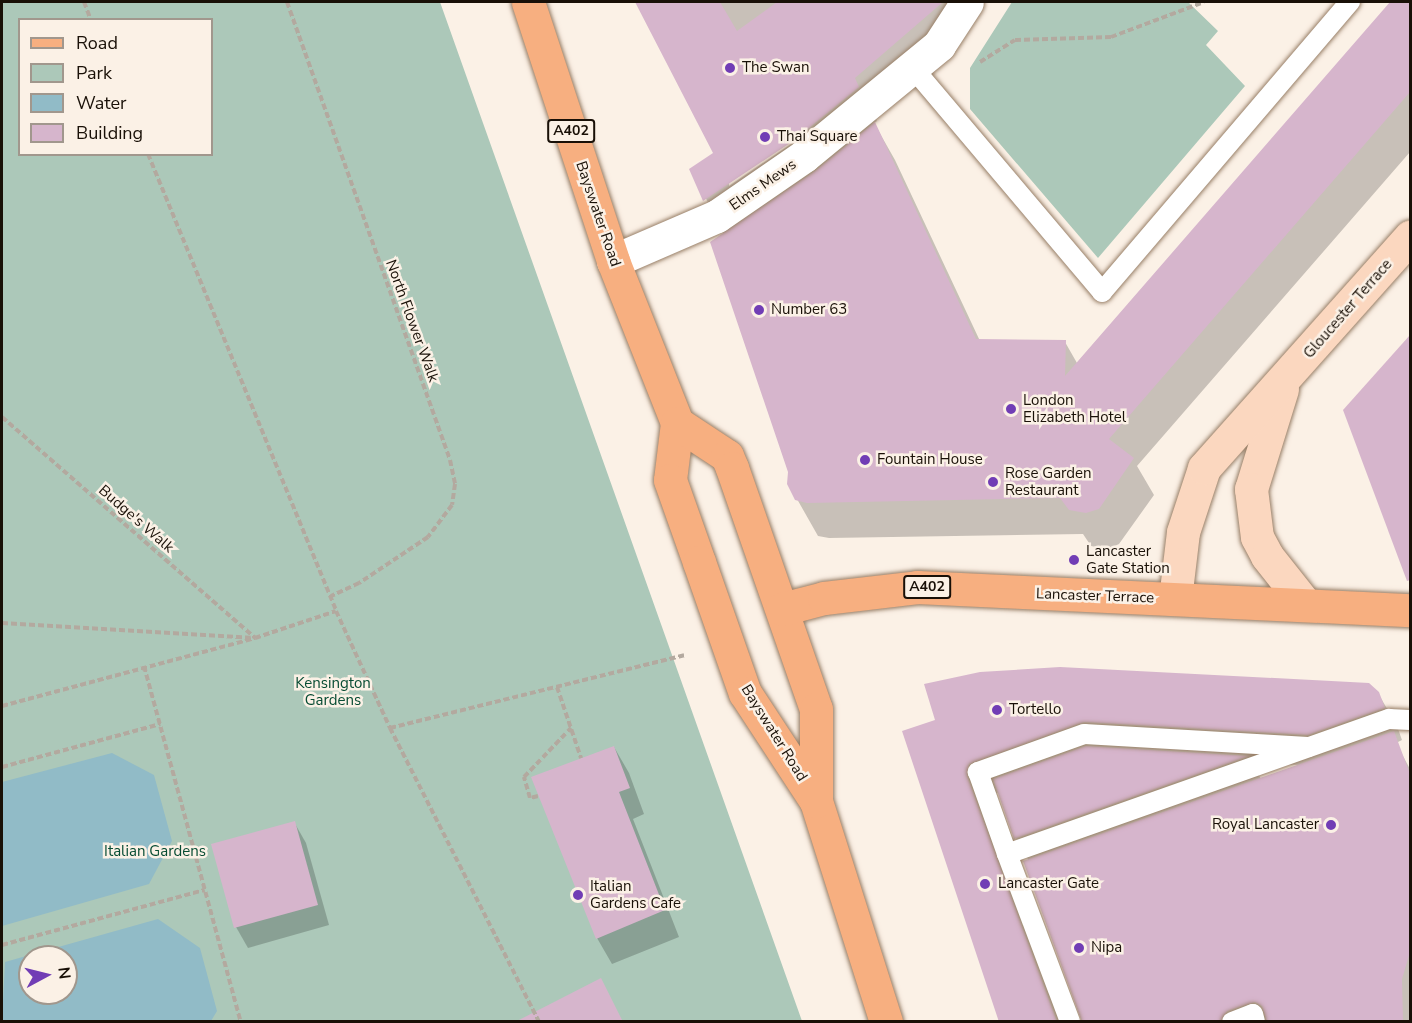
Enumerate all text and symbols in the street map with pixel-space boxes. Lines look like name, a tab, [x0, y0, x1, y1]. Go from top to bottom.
legend	[18, 18, 213, 156]
text: Road	[76, 31, 118, 55]
place label: The Swan	[742, 59, 809, 77]
text: Park	[76, 61, 112, 85]
marker: The Swan	[723, 61, 737, 75]
text: Water	[76, 91, 127, 115]
road number: A402	[547, 120, 595, 142]
text: Building	[76, 121, 143, 145]
place label: Thai Square	[777, 128, 857, 146]
marker: Thai Square	[758, 130, 772, 144]
street label: Elms Mews	[726, 155, 800, 215]
street label: Bayswater Road	[572, 159, 624, 269]
street label: Gloucester Terrace	[1300, 256, 1396, 362]
street label: North Flower Walk	[381, 257, 443, 385]
place label: Number 63	[771, 301, 847, 319]
marker: Number 63	[752, 303, 766, 317]
place label: London Elizabeth Hotel	[1023, 391, 1126, 426]
marker: London Elizabeth Hotel	[1004, 402, 1018, 416]
place label: Fountain House	[877, 451, 983, 469]
marker: Fountain House	[858, 453, 872, 467]
place label: Rose Garden Restaurant	[1005, 464, 1092, 499]
marker: Rose Garden Restaurant	[986, 475, 1000, 489]
street label: Budge's Walk	[95, 481, 177, 557]
place label: Lancaster Gate Station	[1086, 542, 1170, 577]
marker: Lancaster Gate Station	[1067, 553, 1081, 567]
road number: A402	[903, 576, 951, 598]
street label: Lancaster Terrace	[1036, 585, 1154, 607]
park label: Kensington Gardens	[295, 674, 371, 709]
street label: Bayswater Road	[737, 681, 811, 785]
place label: Tortello	[1009, 701, 1061, 719]
marker: Tortello	[990, 703, 1004, 717]
place label: Royal Lancaster	[1212, 816, 1319, 834]
marker: Royal Lancaster	[1324, 818, 1338, 832]
park label: Italian Gardens	[104, 843, 206, 861]
marker: Lancaster Gate	[976, 875, 994, 893]
place label: Lancaster Gate	[998, 875, 1099, 893]
place label: Italian Gardens Cafe	[590, 877, 681, 912]
marker: Italian Gardens Cafe	[571, 888, 585, 902]
place label: Nipa	[1091, 939, 1122, 957]
marker: Nipa	[1072, 941, 1086, 955]
north arrow	[18, 945, 78, 1005]
text: N	[52, 966, 76, 980]

